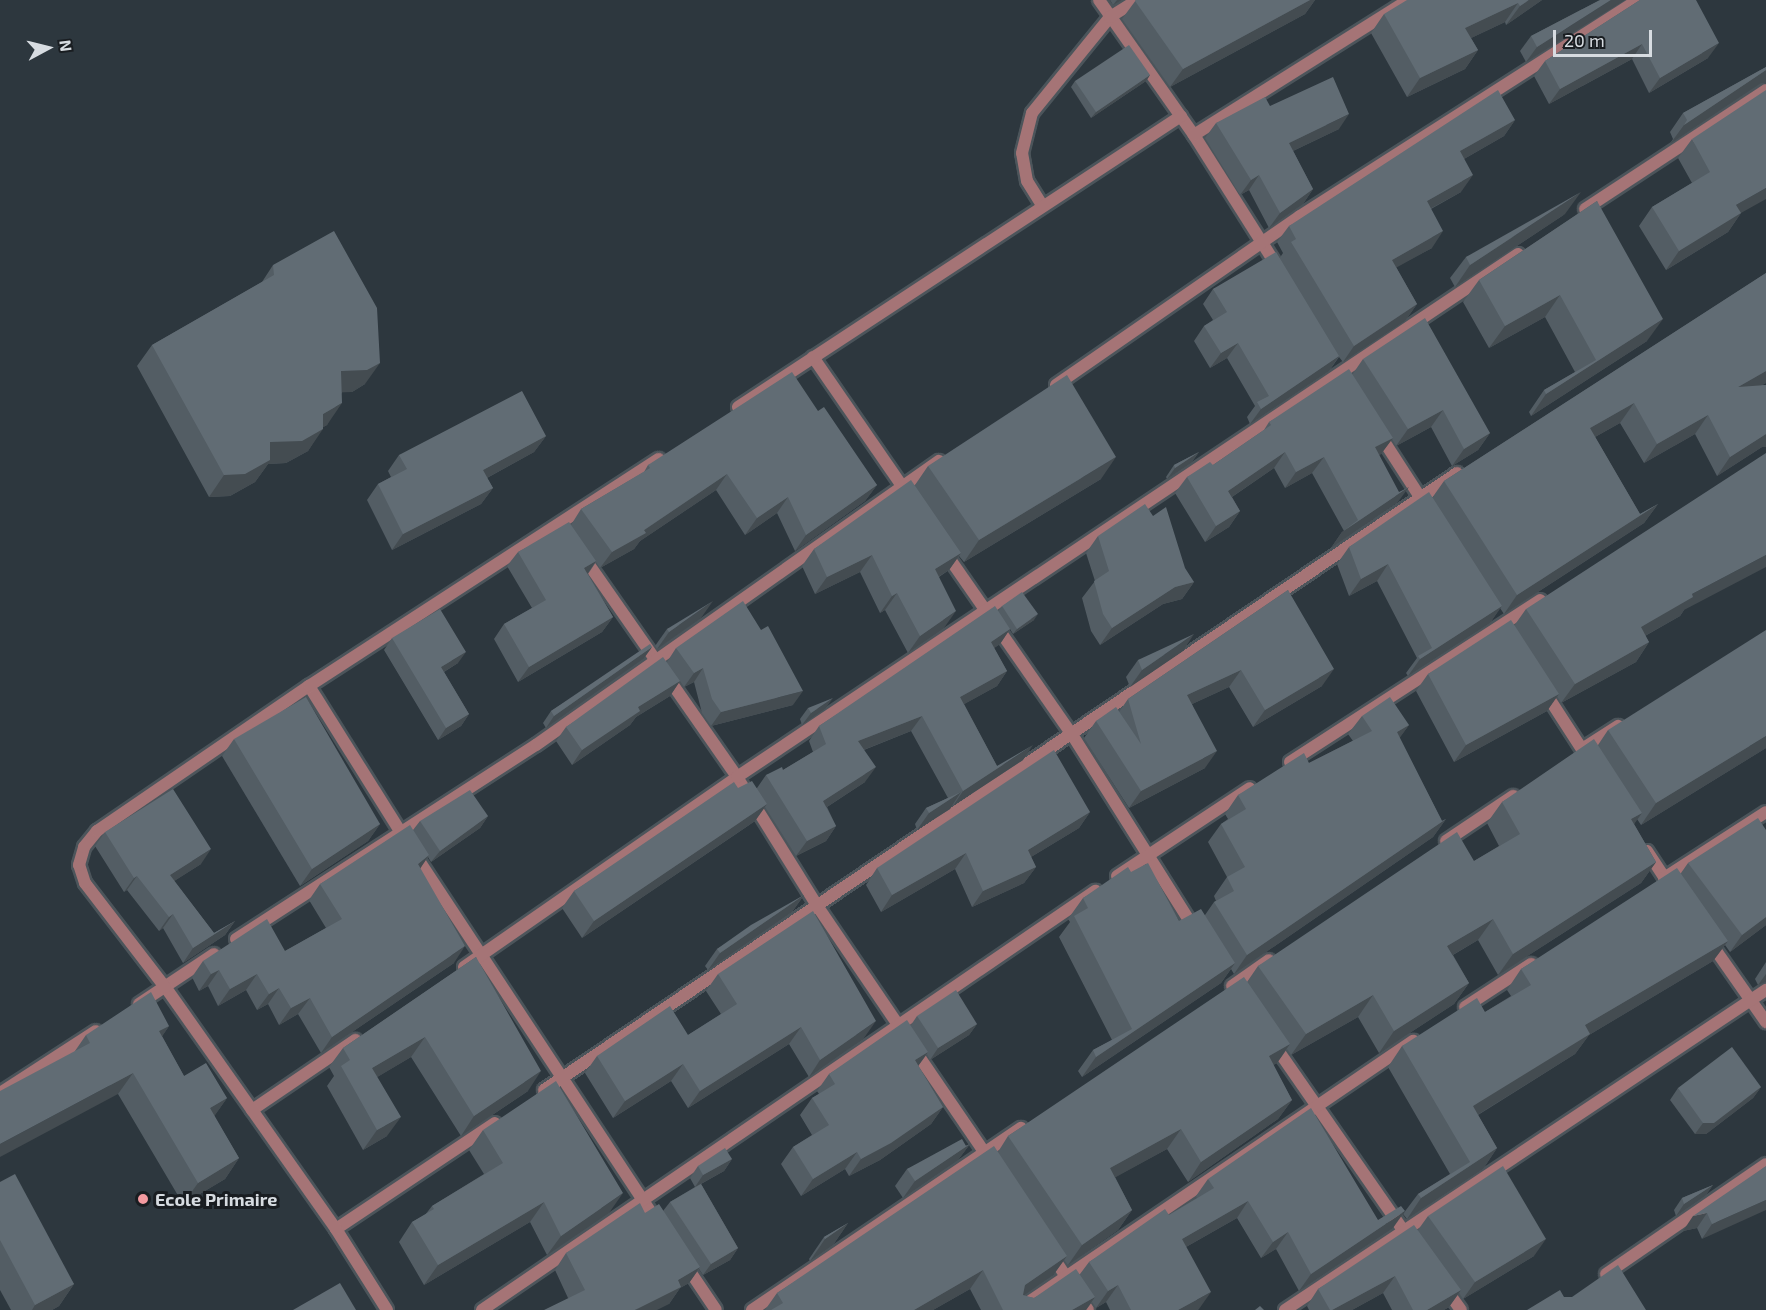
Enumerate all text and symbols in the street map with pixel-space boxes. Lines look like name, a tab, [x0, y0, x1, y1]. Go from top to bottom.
north arrow	[18, 18, 78, 78]
scale bar	[1556, 18, 1655, 56]
text: 20 m	[1564, 29, 1605, 51]
text: N	[56, 39, 76, 53]
place label: Ecole Primaire	[155, 1188, 278, 1210]
marker: Ecole Primaire	[136, 1192, 150, 1206]

